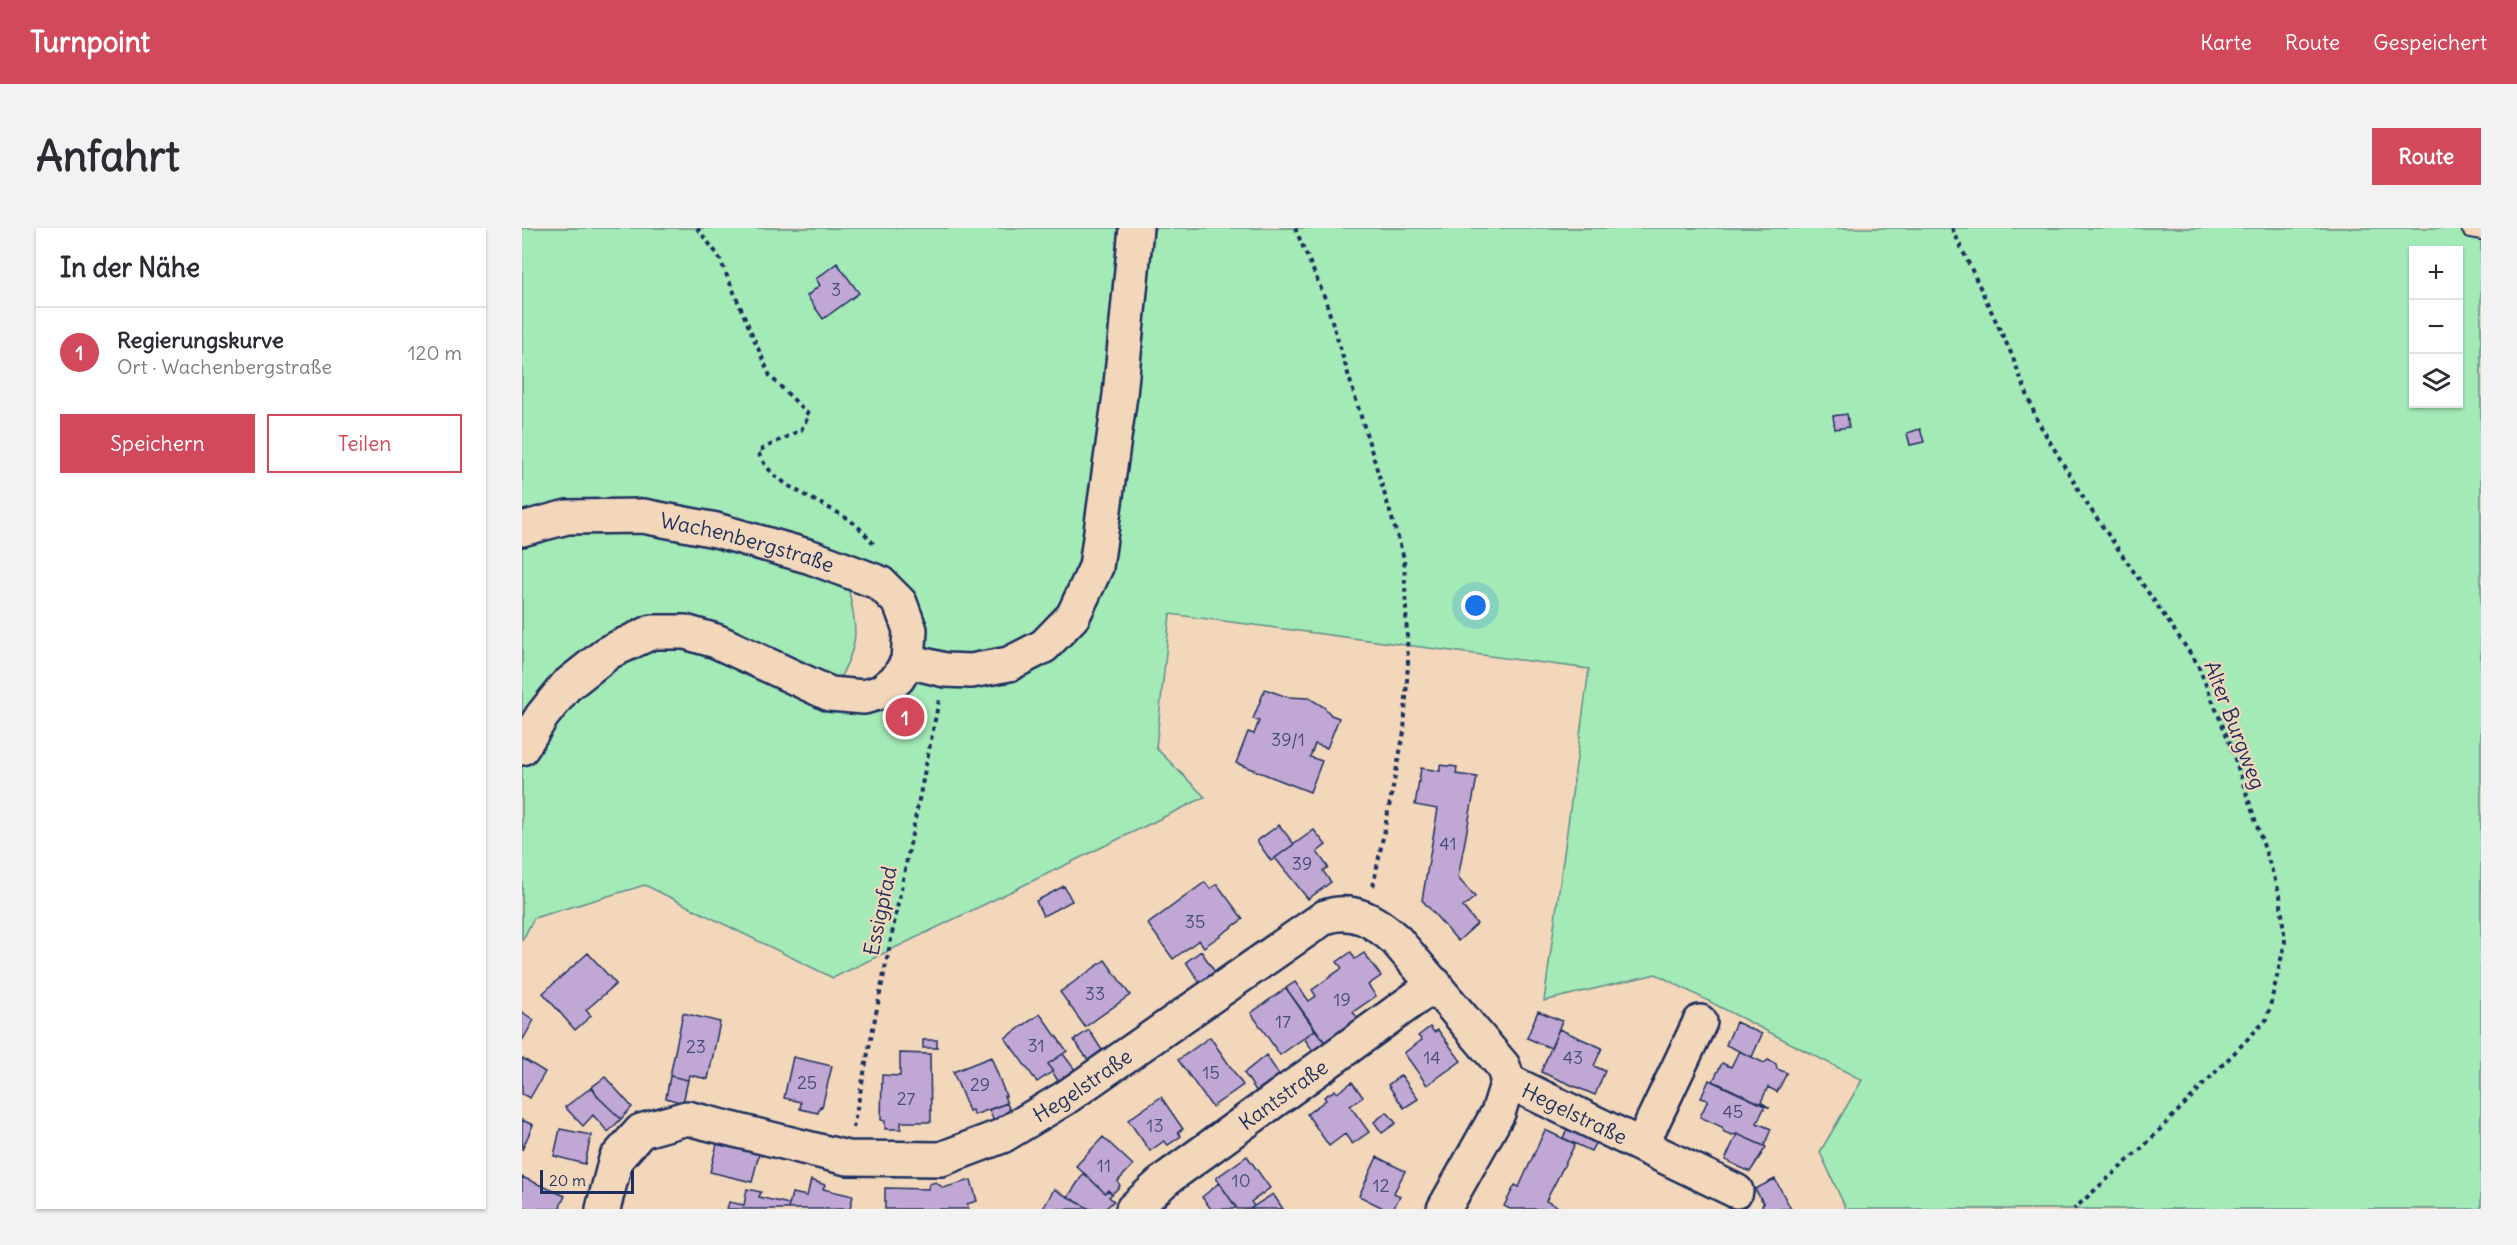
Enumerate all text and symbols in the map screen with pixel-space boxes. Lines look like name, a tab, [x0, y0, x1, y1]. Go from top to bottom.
text: Turnpoint	[30, 24, 150, 60]
text: Karte	[2200, 29, 2252, 56]
text: Route	[2285, 29, 2340, 56]
text: Gespeichert	[2373, 29, 2487, 56]
button: Route	[2372, 128, 2481, 185]
text: Anfahrt	[36, 130, 180, 182]
map controls	[2409, 246, 2463, 408]
button: +	[2409, 246, 2463, 300]
text: In der Nähe	[60, 251, 200, 284]
house number: 3	[831, 278, 841, 301]
button: −	[2409, 300, 2463, 354]
text: Regierungskurve	[117, 326, 284, 354]
text: 1	[76, 340, 83, 365]
text: 120 m	[408, 340, 462, 365]
text: Ort · Wachenbergstraße	[117, 354, 332, 379]
button: layers	[2409, 354, 2463, 408]
button: Speichern	[60, 414, 255, 473]
button: Teilen	[267, 414, 462, 473]
street label: Wachenbergstraße	[658, 506, 838, 578]
your location	[1461, 591, 1490, 620]
street label: Alter Burgweg	[2198, 657, 2272, 793]
pin: 1	[886, 694, 925, 740]
house number: 39/1	[1271, 728, 1305, 751]
house number: 41	[1439, 832, 1457, 855]
house number: 39	[1292, 852, 1312, 875]
street label: Essigpfad	[857, 864, 903, 958]
house number: 35	[1185, 910, 1205, 933]
house number: 33	[1085, 982, 1105, 1005]
house number: 19	[1333, 988, 1351, 1011]
house number: 17	[1275, 1010, 1291, 1033]
house number: 31	[1027, 1034, 1045, 1057]
house number: 23	[686, 1035, 706, 1058]
street label: Hegelstraße	[1028, 1042, 1137, 1128]
house number: 14	[1423, 1046, 1441, 1069]
house number: 43	[1563, 1046, 1583, 1069]
street label: Kantstraße	[1233, 1053, 1333, 1136]
house number: 15	[1202, 1061, 1220, 1084]
house number: 25	[797, 1071, 817, 1094]
house number: 29	[970, 1073, 990, 1096]
street label: Hegelstraße	[1518, 1076, 1632, 1150]
house number: 27	[897, 1087, 916, 1110]
house number: 45	[1723, 1100, 1743, 1123]
house number: 13	[1146, 1114, 1164, 1137]
house number: 11	[1097, 1154, 1111, 1177]
scale bar	[540, 1167, 634, 1194]
house number: 10	[1232, 1169, 1251, 1192]
text: 20 m	[549, 1170, 586, 1190]
house number: 12	[1372, 1174, 1390, 1197]

